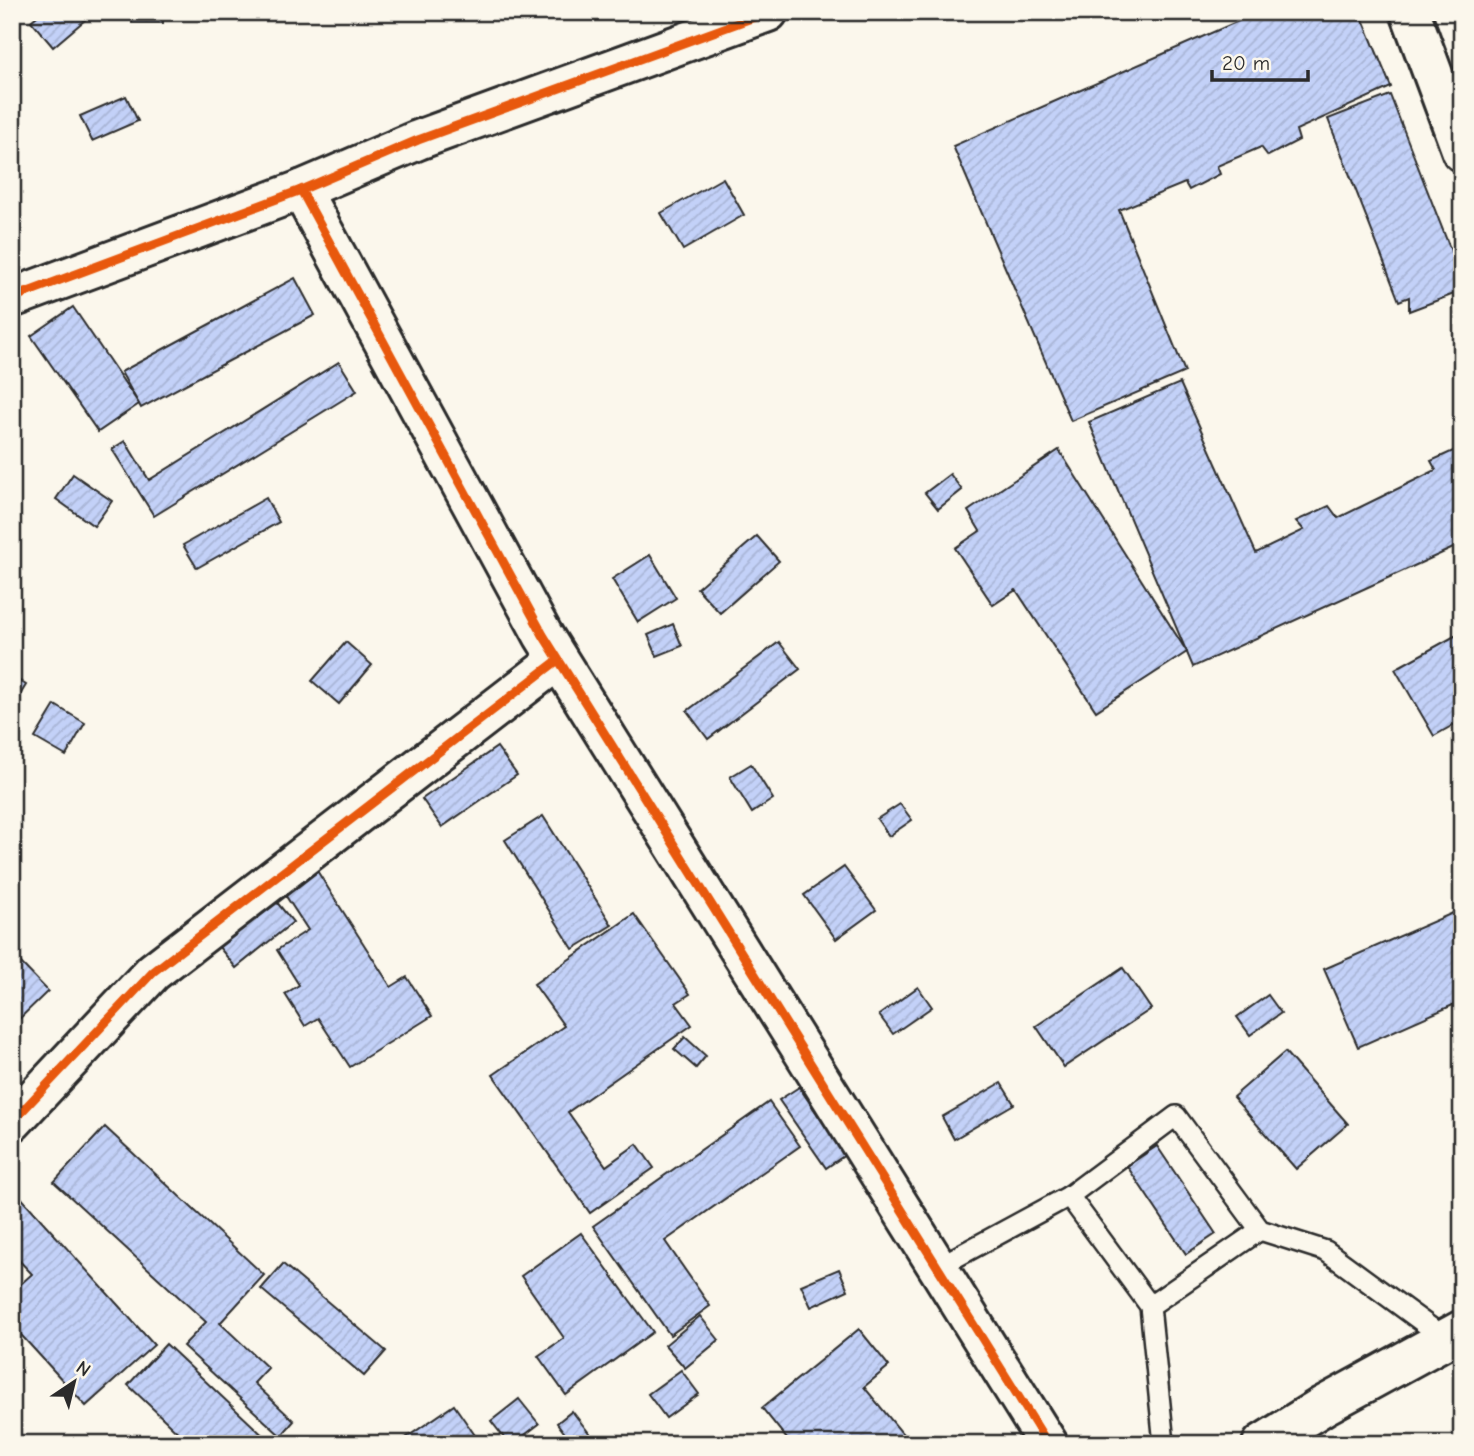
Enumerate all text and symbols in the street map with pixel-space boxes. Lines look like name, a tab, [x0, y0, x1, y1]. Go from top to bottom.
scale bar	[1212, 38, 1308, 82]
text: 20 m	[1222, 51, 1270, 75]
north arrow	[38, 1348, 108, 1418]
text: N	[72, 1356, 95, 1381]

